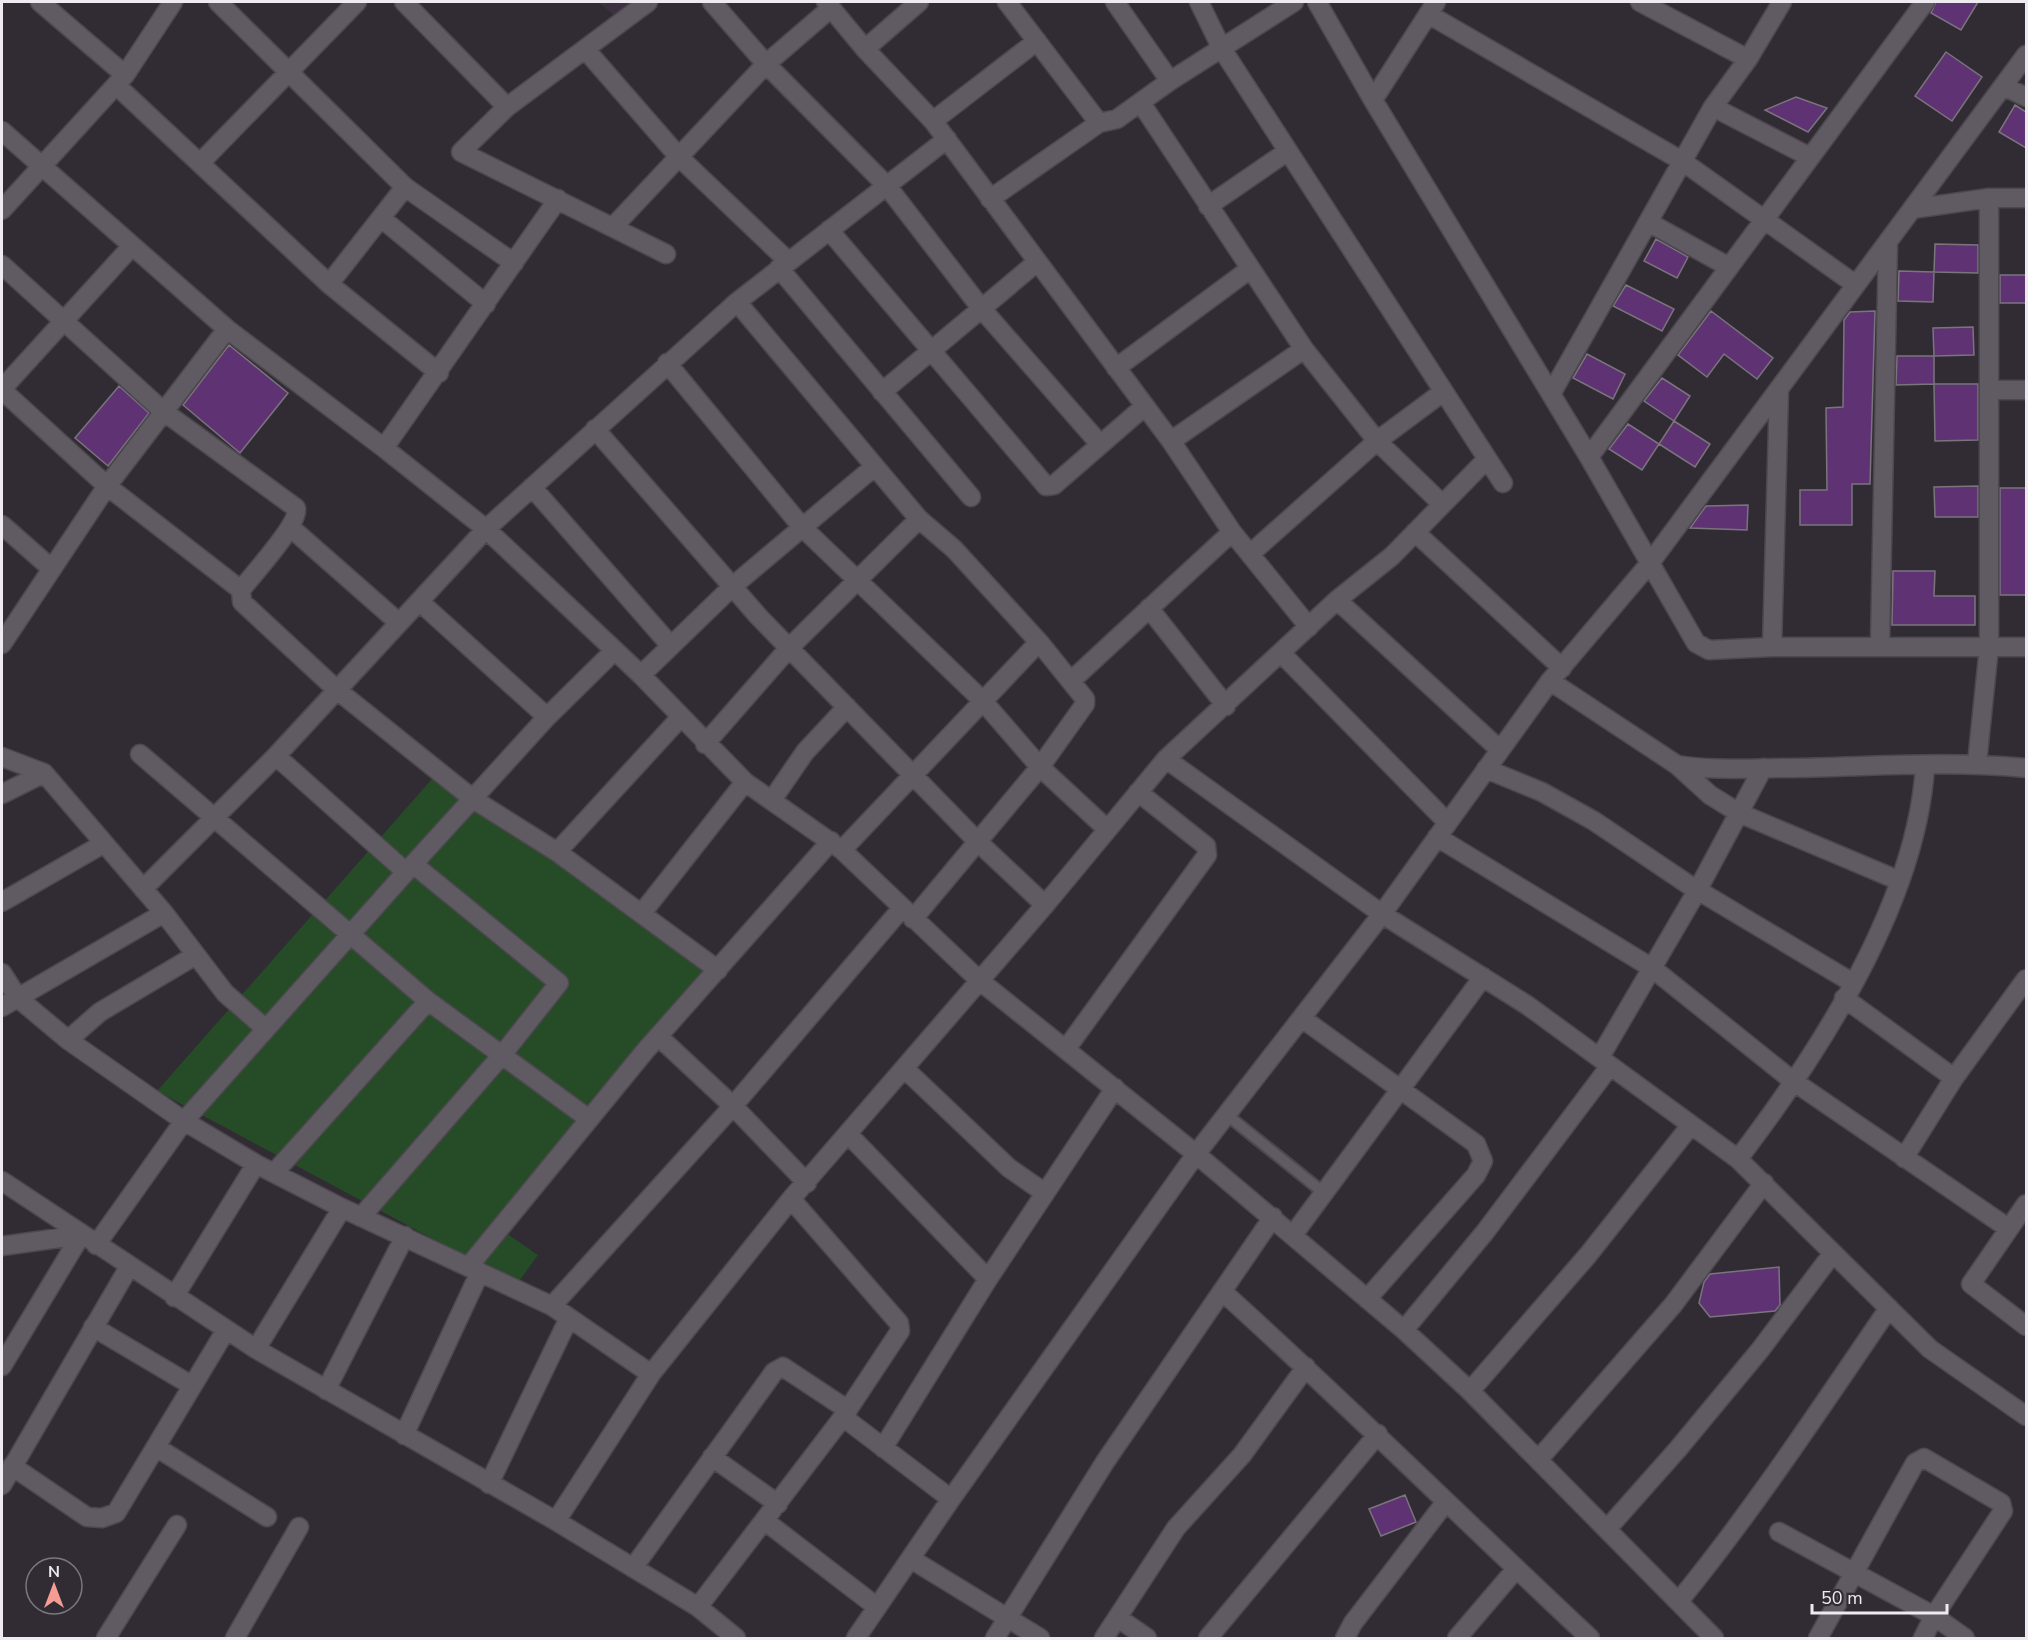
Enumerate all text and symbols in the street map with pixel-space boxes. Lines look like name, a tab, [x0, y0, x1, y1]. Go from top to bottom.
north arrow	[24, 1556, 84, 1616]
text: N	[48, 1561, 60, 1583]
scale bar	[1812, 1577, 1947, 1615]
text: 50 m	[1821, 1586, 1863, 1610]

